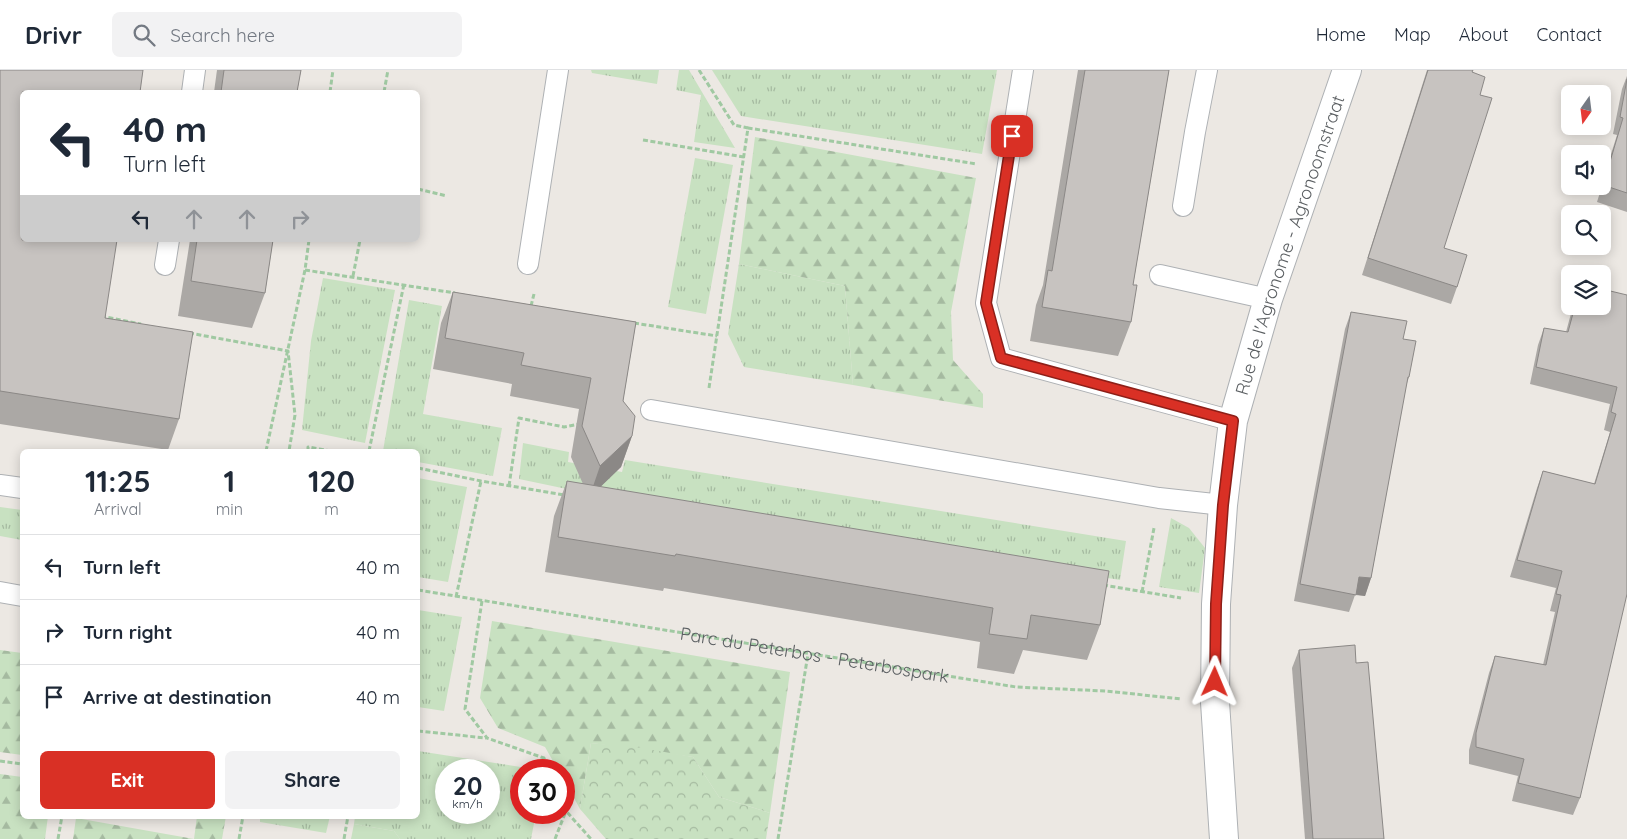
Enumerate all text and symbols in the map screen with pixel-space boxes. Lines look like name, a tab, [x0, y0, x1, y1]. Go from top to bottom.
search box	[112, 12, 462, 57]
text: Drivr	[25, 20, 82, 50]
icon: search	[130, 21, 158, 49]
text: Search here	[170, 23, 275, 47]
text: Home	[1316, 23, 1366, 46]
text: Map	[1394, 23, 1431, 46]
text: About	[1459, 23, 1509, 46]
text: Contact	[1537, 23, 1602, 46]
north arrow	[1561, 85, 1611, 135]
map controls	[1561, 85, 1611, 315]
street label: Rue de l'Agronome - Agronoomstraat	[1230, 92, 1349, 398]
text: 40 m	[123, 107, 207, 151]
icon: left	[40, 110, 105, 175]
pin	[991, 115, 1033, 157]
icon: arrive	[998, 122, 1026, 150]
button: sound	[1561, 145, 1611, 195]
text: Turn left	[123, 150, 206, 178]
icon: left	[127, 205, 155, 233]
icon: ahead	[180, 205, 208, 233]
icon: ahead	[233, 205, 261, 233]
icon: right	[286, 205, 314, 233]
button: search	[1561, 205, 1611, 255]
button: layers	[1561, 265, 1611, 315]
text: 11:25	[85, 462, 151, 500]
text: 1	[224, 462, 235, 500]
text: 120	[308, 462, 355, 500]
text: Arrival	[94, 499, 142, 519]
text: min	[216, 499, 243, 519]
text: m	[324, 499, 339, 519]
icon: left	[40, 553, 68, 581]
text: Turn left	[83, 555, 161, 579]
text: 40 m	[356, 555, 400, 579]
icon: right	[40, 618, 68, 646]
text: Turn right	[83, 620, 172, 644]
text: 40 m	[356, 620, 400, 644]
street label: Parc du Peterbos - Peterbospark	[679, 621, 951, 688]
position arrow	[1188, 655, 1240, 707]
icon: arrive	[40, 683, 68, 711]
text: Arrive at destination	[83, 685, 272, 709]
text: 40 m	[356, 685, 400, 709]
button: Exit	[40, 751, 215, 809]
button: Share	[225, 751, 400, 809]
speed limit sign: 30	[510, 759, 575, 824]
text: 20	[453, 770, 482, 801]
text: km/h	[452, 796, 483, 811]

